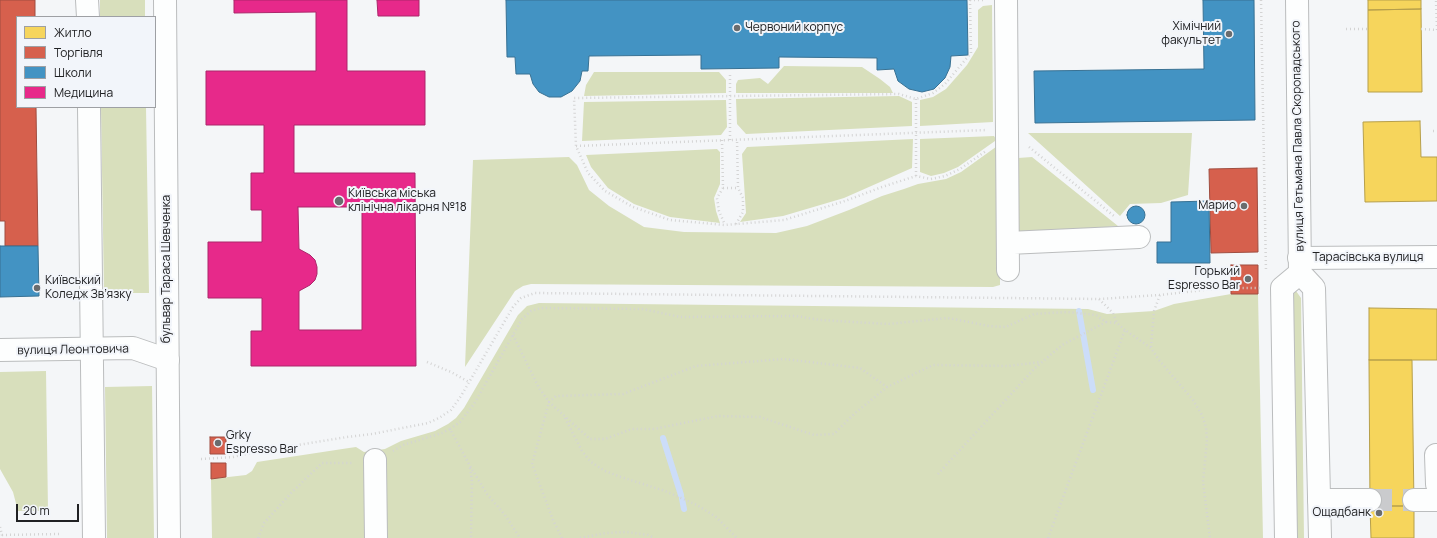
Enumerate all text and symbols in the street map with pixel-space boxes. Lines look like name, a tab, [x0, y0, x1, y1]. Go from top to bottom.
legend	[16, 16, 156, 108]
place label: Хімічний факультет	[1161, 20, 1221, 48]
street label: вулиця Гетьмана Павла Скоропадського	[1289, 20, 1307, 252]
place label: Червоний корпус	[745, 21, 843, 35]
marker: Червоний корпус	[732, 23, 742, 33]
text: Житло	[54, 24, 91, 41]
marker: Хімічний факультет	[1224, 29, 1234, 39]
text: Торгівля	[54, 44, 103, 61]
text: Школи	[54, 64, 92, 81]
text: Медицина	[54, 84, 113, 101]
place label: Київська міська клінічна лікарня №18	[348, 187, 467, 215]
street label: бульвар Тараса Шевченка	[160, 195, 174, 343]
marker: Київська міська клінічна лікарня №18	[333, 195, 345, 207]
place label: Марио	[1198, 199, 1236, 213]
marker: Марио	[1239, 201, 1249, 211]
street label: Тарасівська вулиця	[1313, 251, 1423, 265]
place label: Горький Espresso Bar	[1168, 265, 1240, 293]
place label: Київський Коледж Зв’язку	[45, 274, 131, 302]
marker: Горький Espresso Bar	[1243, 274, 1253, 284]
marker: Київський Коледж Зв’язку	[32, 283, 42, 293]
street label: вулиця Леонтовича	[17, 342, 129, 358]
place label: Grky Espresso Bar	[226, 429, 298, 457]
marker: Grky Espresso Bar	[213, 438, 223, 448]
scale bar	[18, 496, 81, 522]
text: 20 m	[23, 502, 50, 519]
place label: Ощадбанк	[1313, 506, 1371, 520]
marker: Ощадбанк	[1374, 508, 1384, 518]

